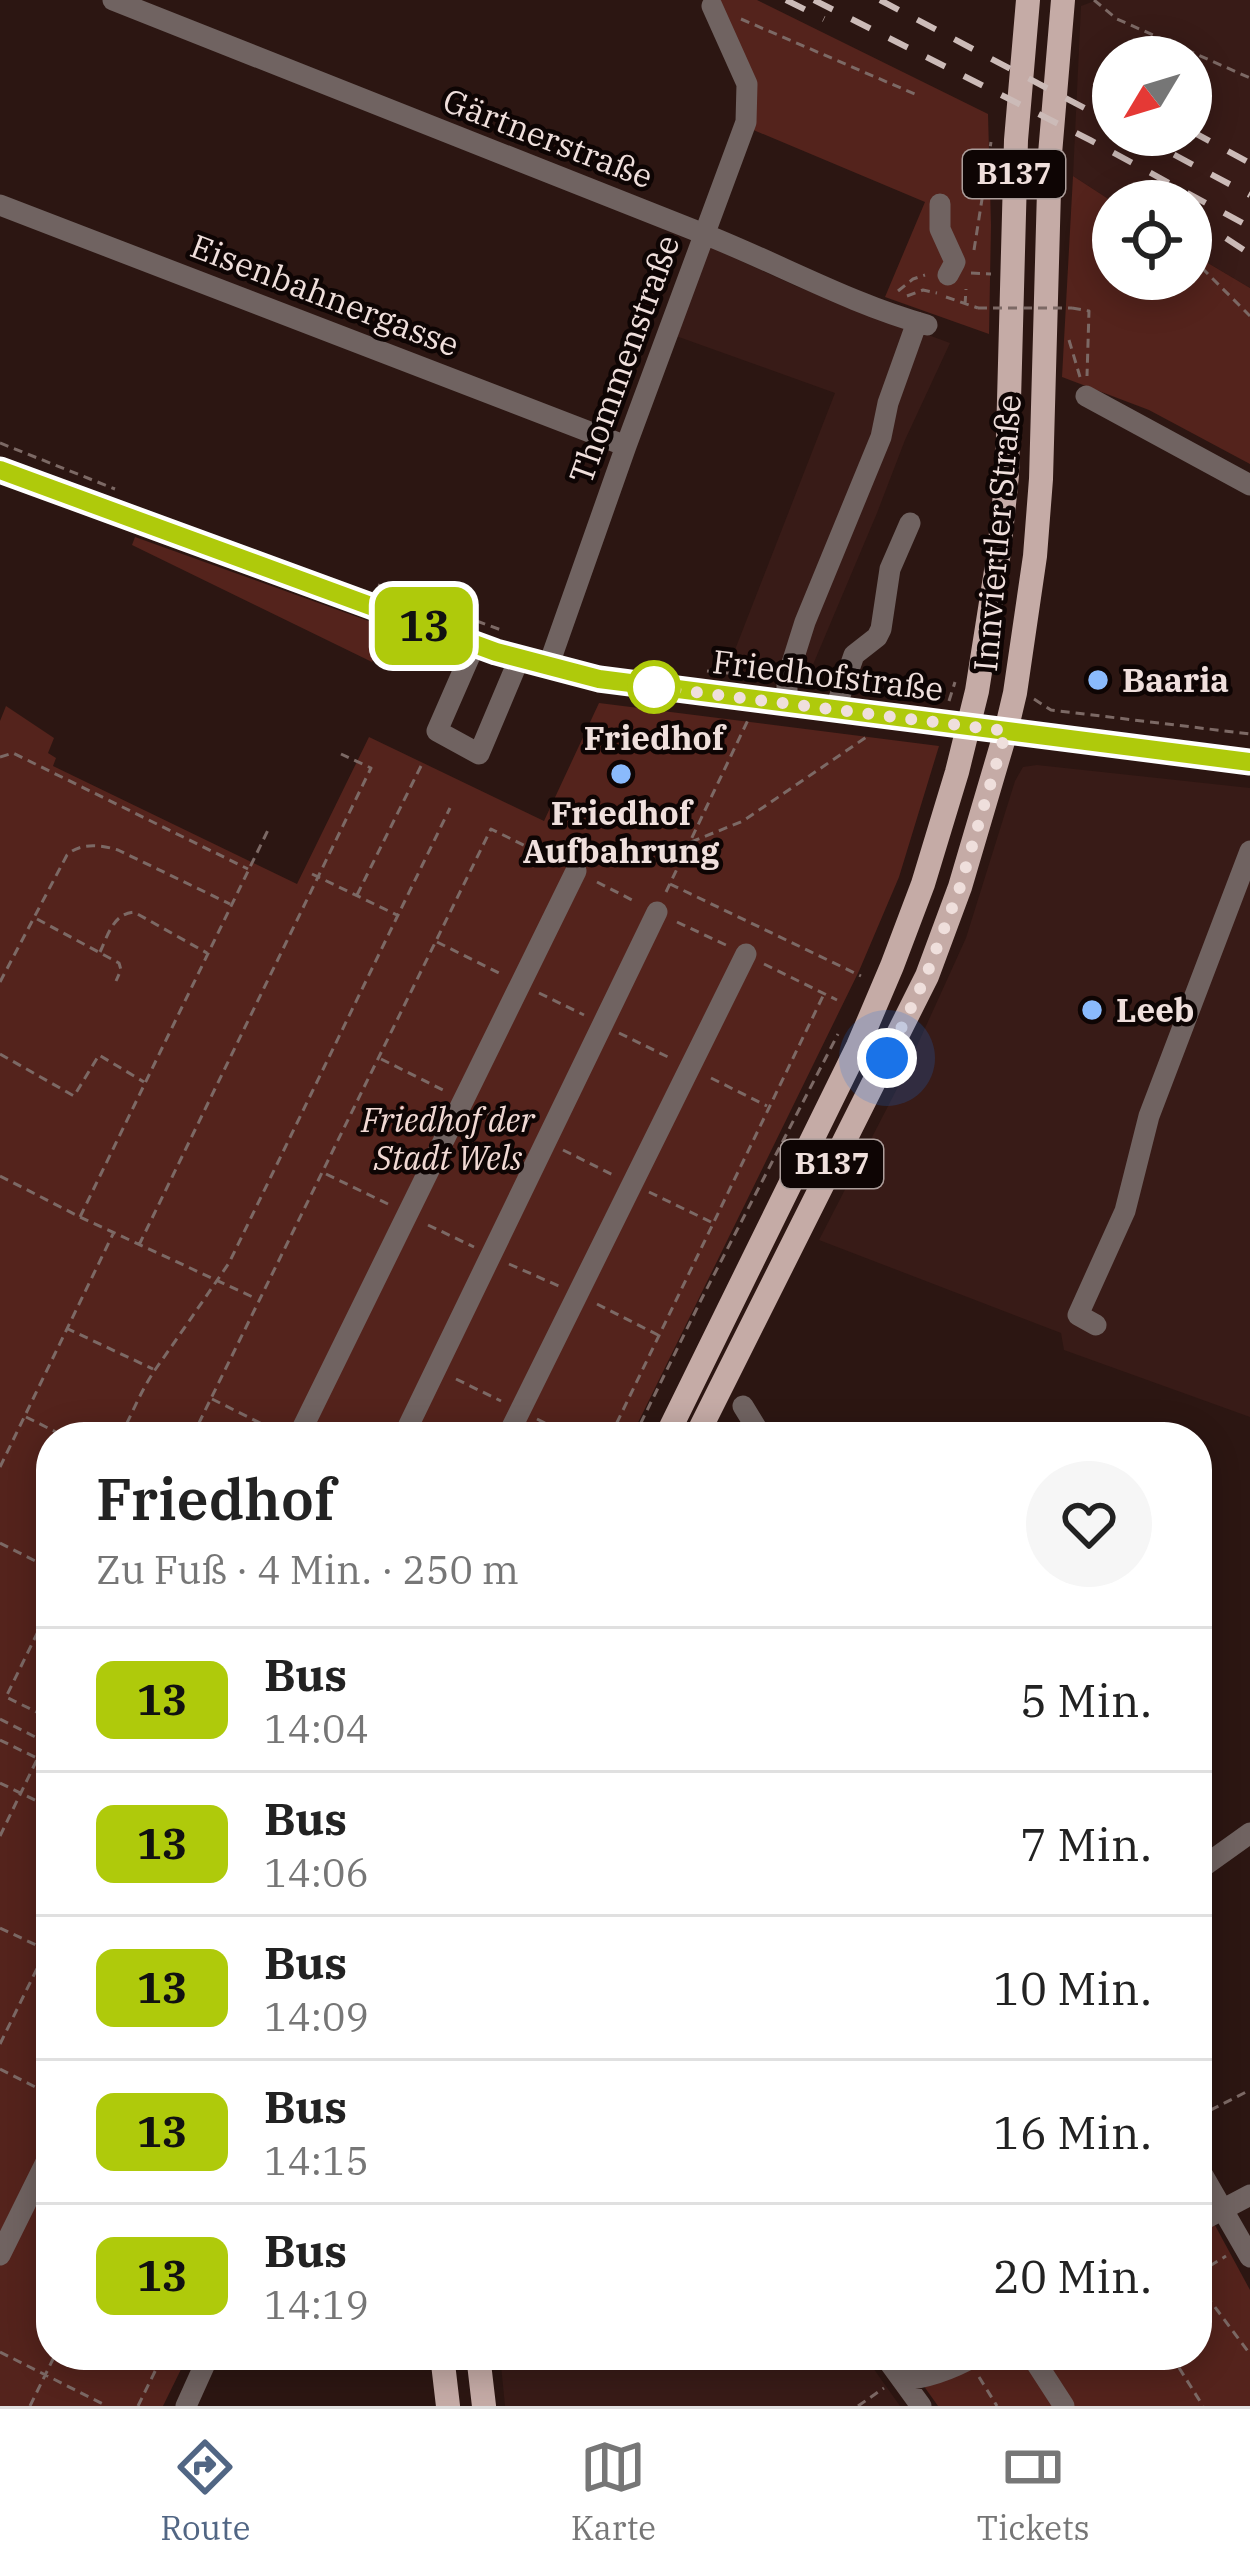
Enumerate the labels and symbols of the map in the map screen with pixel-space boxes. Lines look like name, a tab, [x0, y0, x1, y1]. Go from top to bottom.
north arrow	[1092, 36, 1212, 156]
street label: Gärtnerstraße	[437, 78, 659, 197]
road number: B137	[963, 150, 1065, 198]
street label: Eisenbahnergasse	[185, 224, 465, 366]
street label: Thommenstraße	[559, 229, 688, 489]
street label: Innviertler Straße	[963, 393, 1030, 673]
line badge: 13	[370, 587, 478, 665]
street label: Friedhofstraße	[710, 639, 946, 710]
place label: Baaria	[1122, 658, 1229, 701]
marker: Friedhof	[629, 662, 679, 712]
marker: Baaria	[1085, 667, 1111, 693]
place label: Friedhof	[584, 716, 727, 759]
marker: Friedhof Aufbahrung	[608, 761, 634, 787]
place label: Friedhof Aufbahrung	[523, 791, 719, 872]
place label: Leeb	[1116, 988, 1194, 1031]
marker: Leeb	[1079, 997, 1105, 1023]
your location	[857, 1028, 917, 1088]
park label: Friedhof der Stadt Wels	[360, 1098, 536, 1179]
road number: B137	[781, 1140, 883, 1188]

